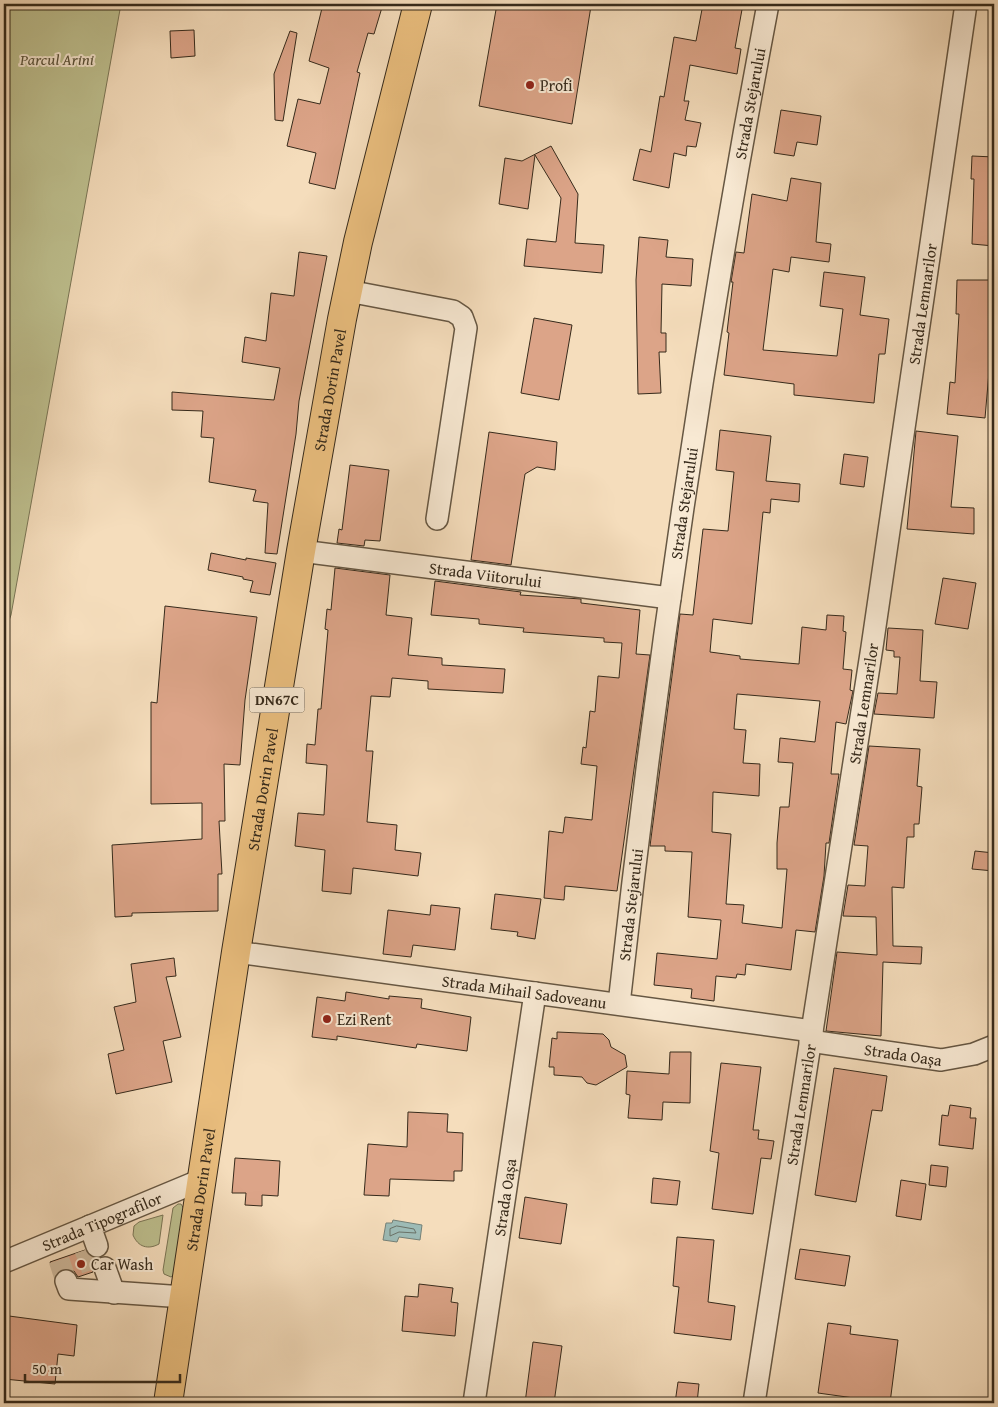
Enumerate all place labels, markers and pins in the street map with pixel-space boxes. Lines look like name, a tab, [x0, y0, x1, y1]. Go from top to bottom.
place label: Profi	[540, 73, 573, 97]
marker: Profi	[524, 79, 536, 91]
place label: Ezi Rent	[337, 1007, 392, 1031]
marker: Ezi Rent	[321, 1013, 333, 1025]
place label: Car Wash	[91, 1252, 153, 1276]
marker: Car Wash	[75, 1258, 87, 1270]

